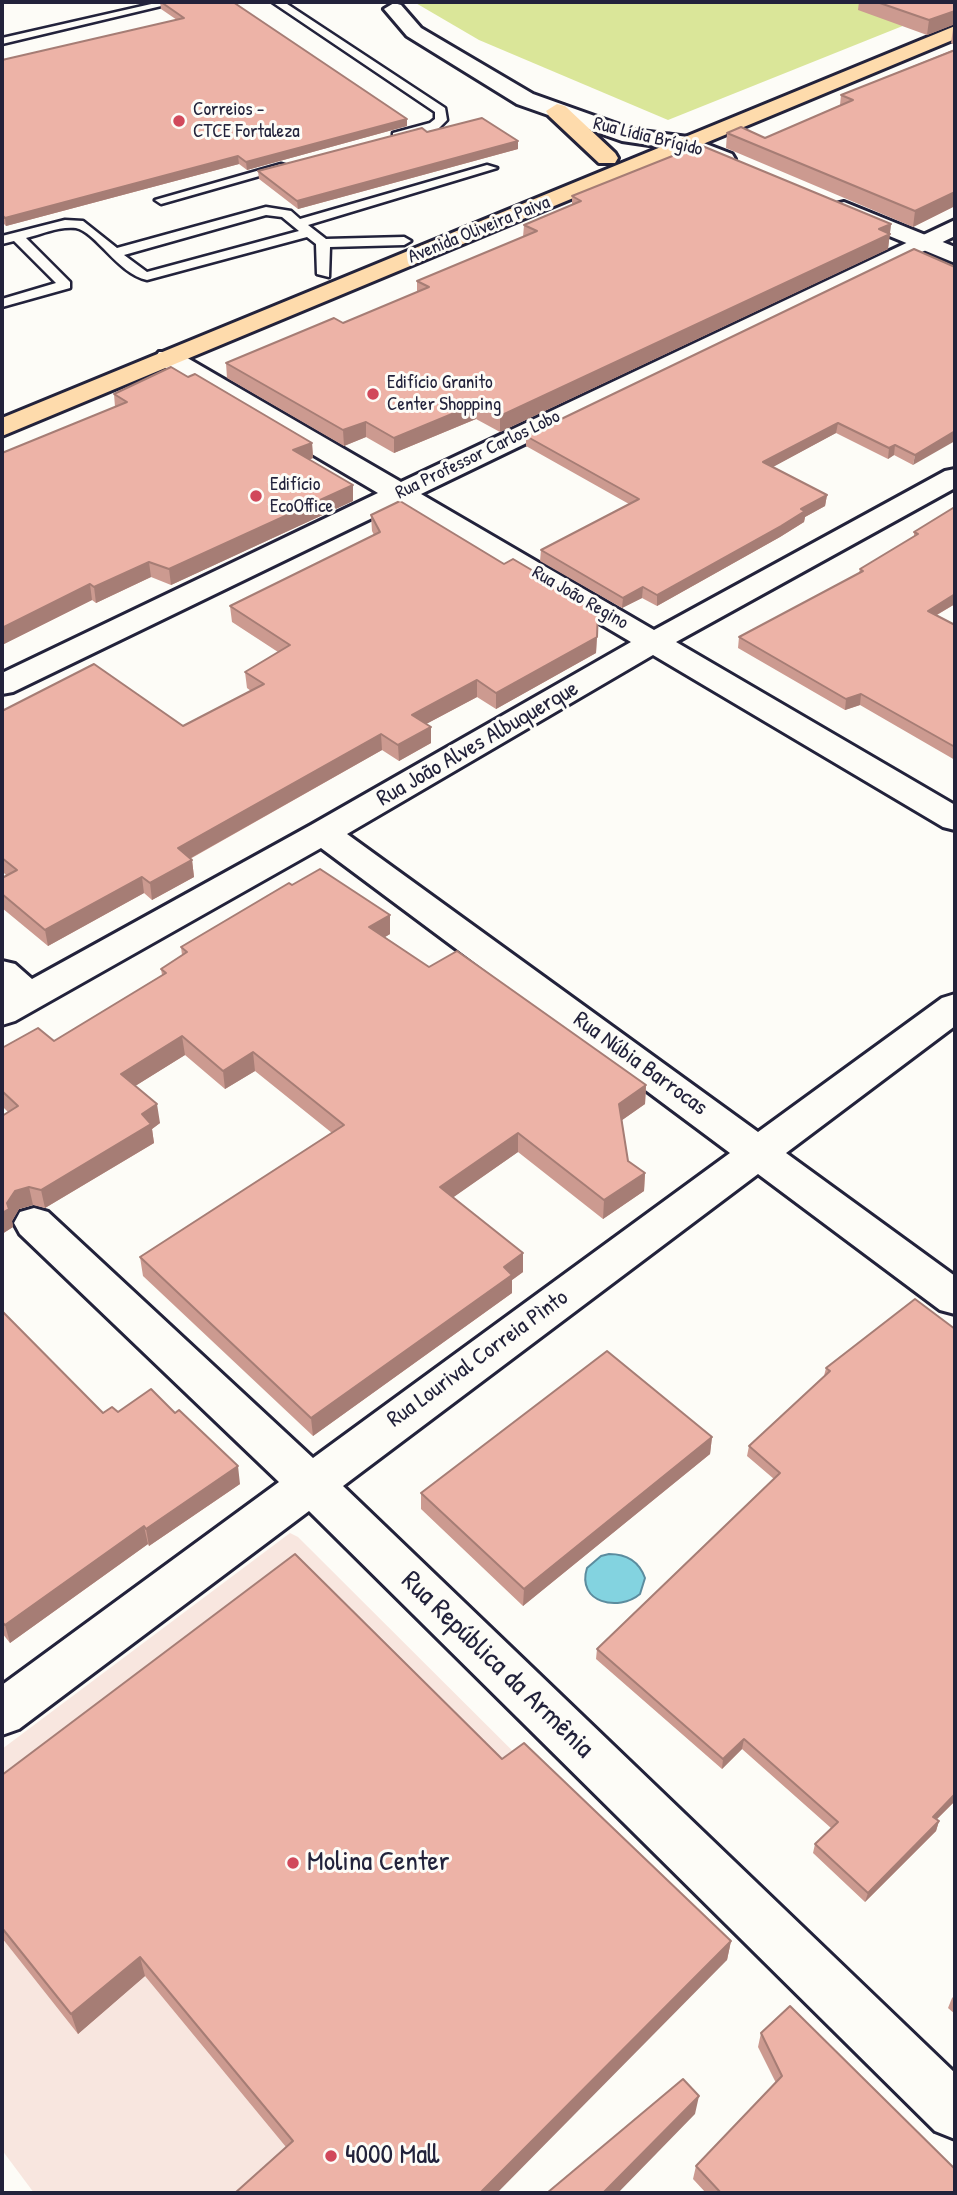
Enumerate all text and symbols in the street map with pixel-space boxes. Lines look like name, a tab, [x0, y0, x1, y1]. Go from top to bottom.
place label: Correios - CTCE Fortaleza	[193, 99, 300, 143]
street label: Rua Lídia Brígido	[591, 112, 705, 162]
marker: Correios - CTCE Fortaleza	[171, 113, 187, 129]
street label: Avenida Oliveira Paiva	[405, 191, 553, 269]
place label: Edifício Granito Center Shopping	[387, 372, 501, 416]
marker: Edifício Granito Center Shopping	[365, 386, 381, 402]
street label: Rua Professor Carlos Lobo	[392, 405, 564, 505]
place label: Edifício EcoOffice	[270, 474, 333, 518]
marker: Edifício EcoOffice	[248, 488, 264, 504]
street label: Rua João Regino	[528, 561, 632, 635]
street label: Rua João Alves Albuquerque	[372, 675, 584, 813]
street label: Rua Núbia Barrocas	[568, 1006, 712, 1122]
street label: Rua Lourival Correia Pìnto	[382, 1284, 574, 1434]
street label: Rua República da Armênia	[394, 1564, 600, 1766]
place label: Molina Center	[307, 1846, 449, 1880]
marker: Molina Center	[285, 1855, 301, 1871]
place label: 4000 Mall	[345, 2139, 439, 2173]
marker: 4000 Mall	[323, 2148, 339, 2164]

